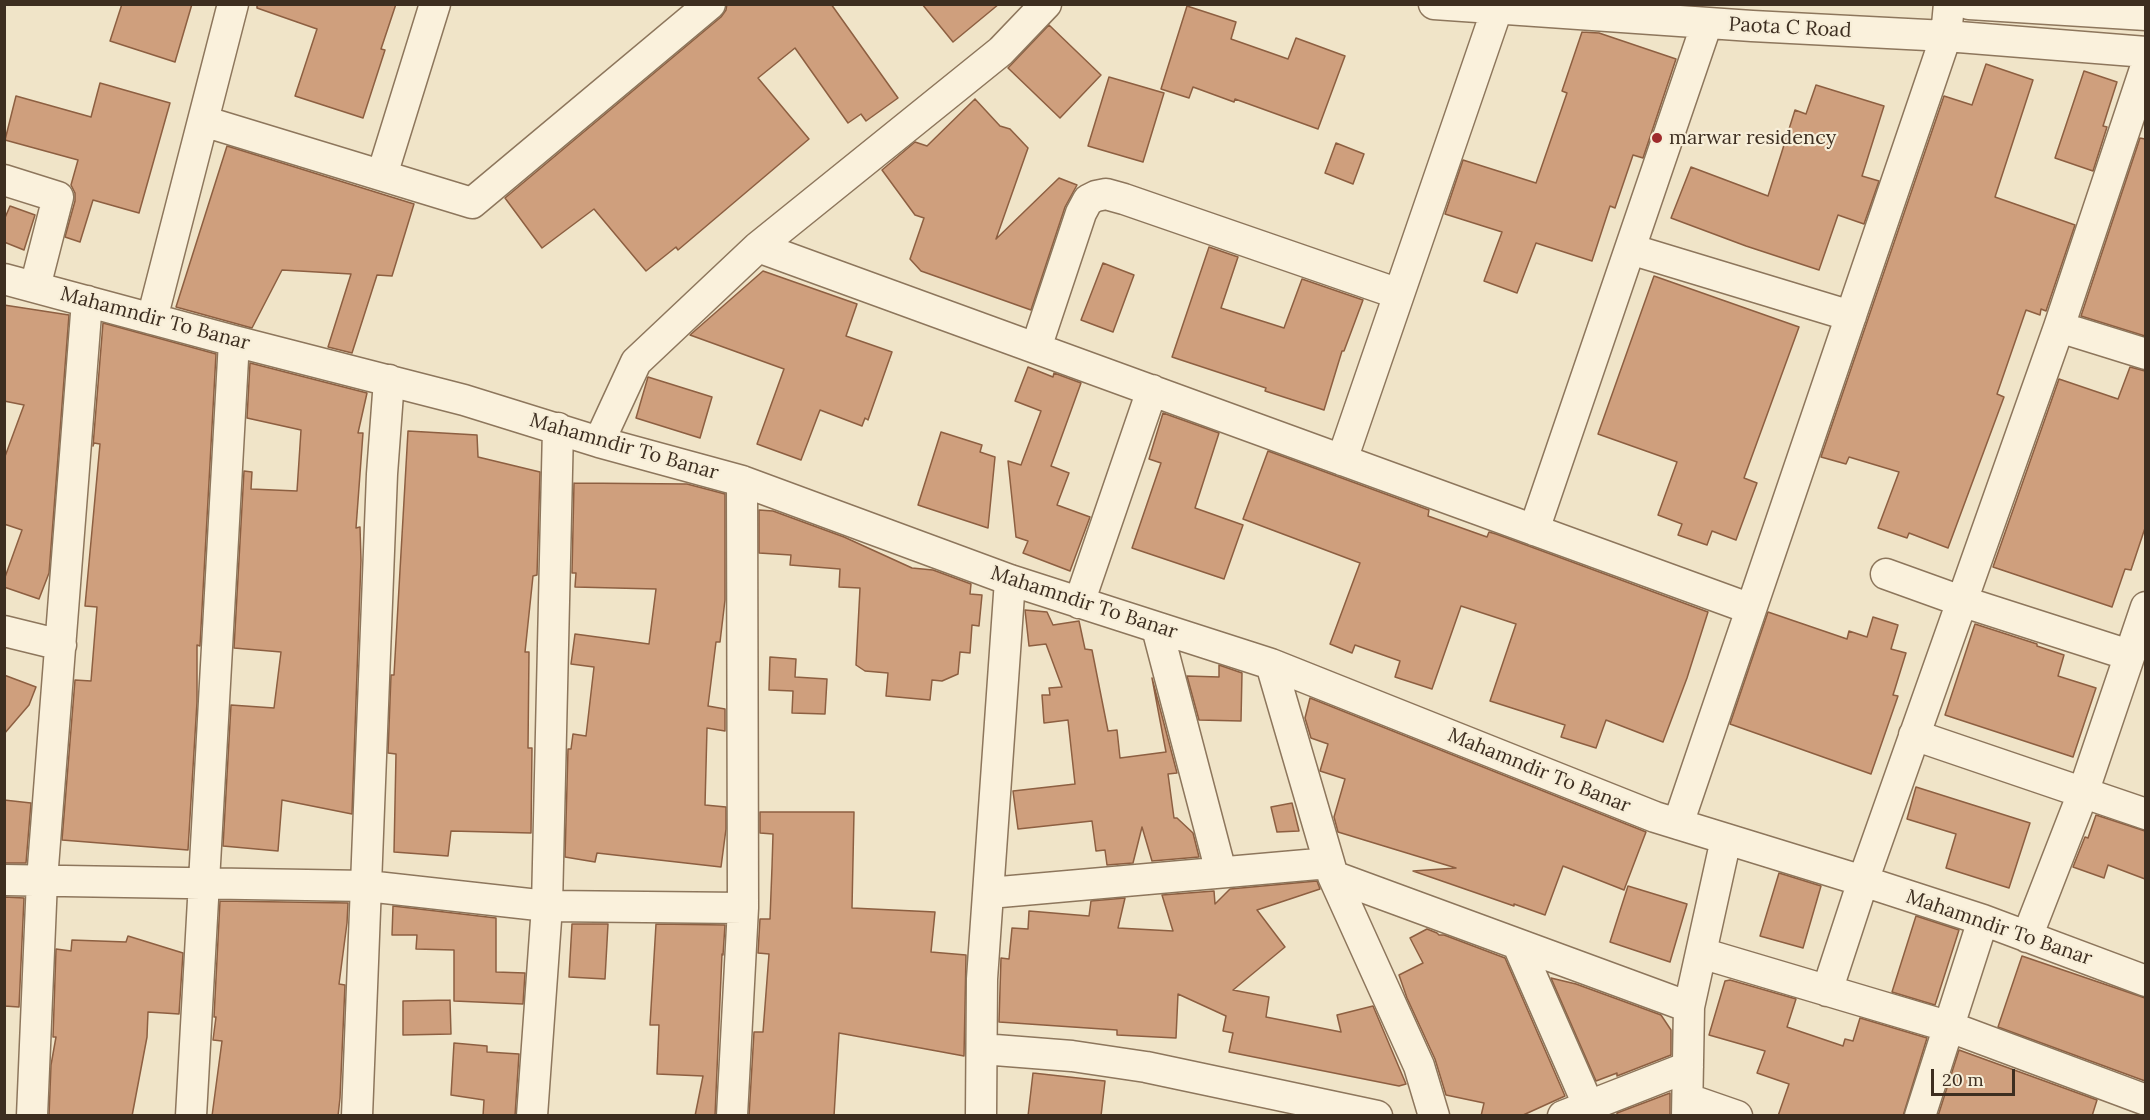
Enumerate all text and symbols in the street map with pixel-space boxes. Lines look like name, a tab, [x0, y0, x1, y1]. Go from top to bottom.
street label: Paota C Road	[1728, 13, 1852, 43]
place label: marwar residency	[1669, 126, 1836, 150]
marker: marwar residency	[1650, 131, 1664, 145]
street label: Mahamndir To Banar	[58, 282, 252, 356]
street label: Mahamndir To Banar	[527, 409, 721, 485]
street label: Mahamndir To Banar	[987, 561, 1181, 645]
street label: Mahamndir To Banar	[1444, 723, 1634, 819]
street label: Mahamndir To Banar	[1903, 885, 2095, 971]
scale bar	[1934, 1057, 2018, 1095]
text: 20 m	[1942, 1068, 1984, 1091]

